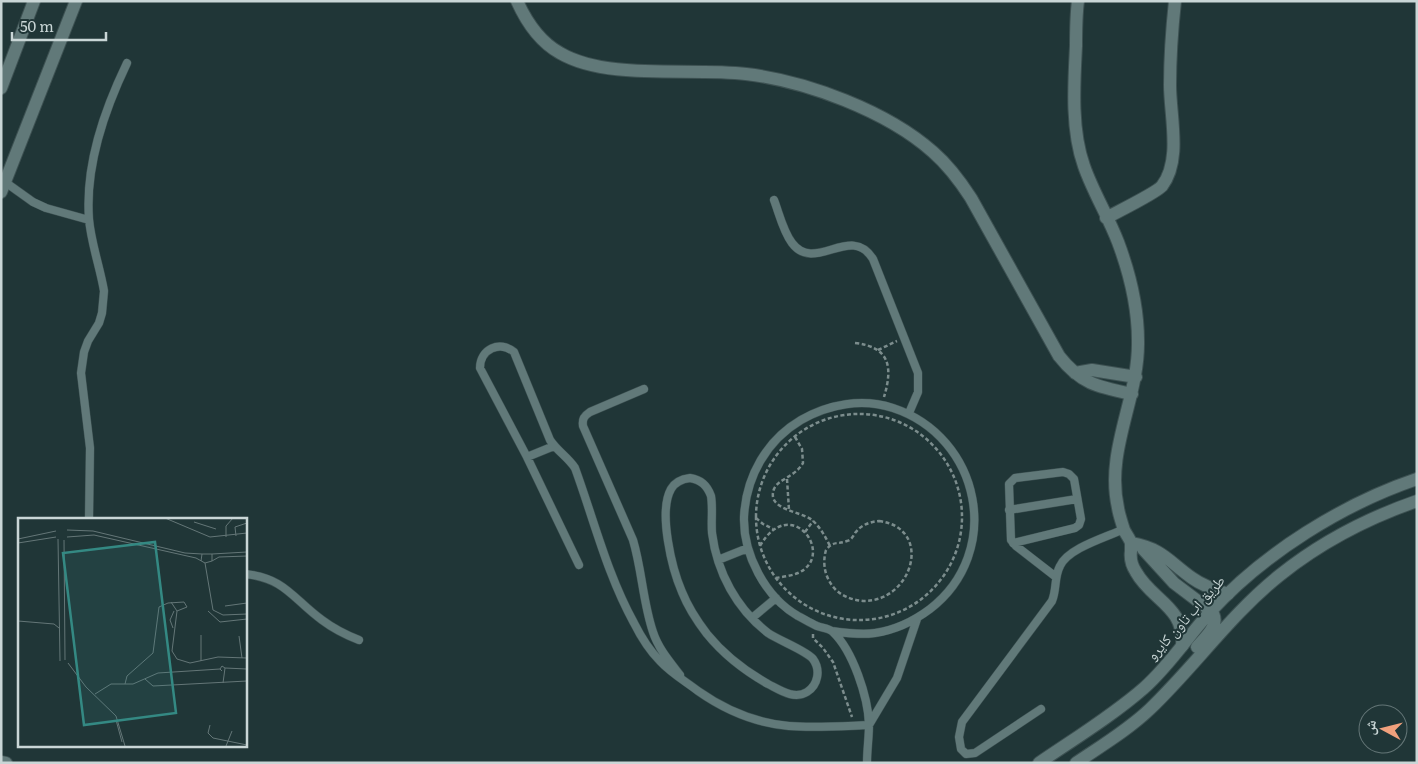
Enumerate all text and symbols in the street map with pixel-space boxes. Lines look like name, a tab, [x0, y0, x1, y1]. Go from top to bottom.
scale bar	[12, 10, 106, 42]
text: 50 m	[20, 14, 54, 37]
inset map	[18, 518, 246, 746]
street label: طريق اب تاون كايرو	[1140, 569, 1230, 665]
north arrow	[1358, 704, 1408, 754]
text: ش	[1358, 719, 1380, 736]

